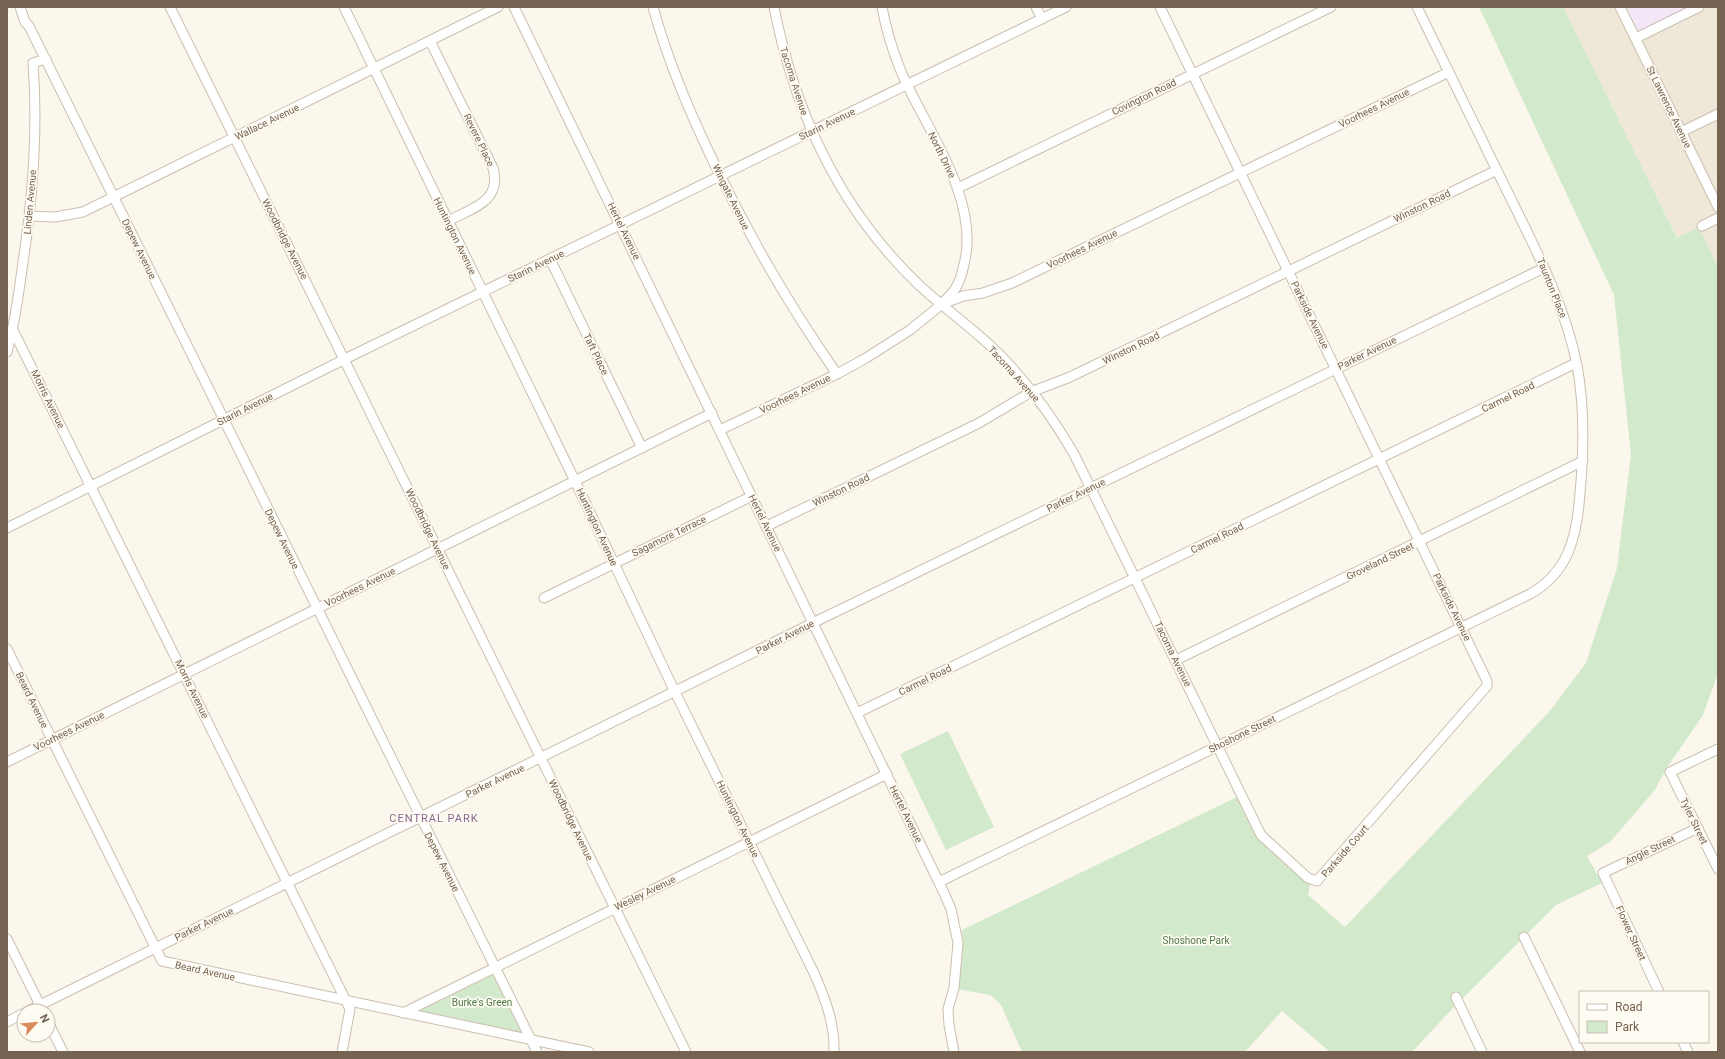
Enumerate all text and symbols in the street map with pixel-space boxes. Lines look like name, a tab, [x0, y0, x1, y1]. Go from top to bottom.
street label: Tacoma Avenue	[778, 45, 810, 117]
street label: St Lawrence Avenue	[1644, 64, 1694, 150]
street label: Covington Road	[1110, 77, 1178, 117]
street label: Voorhees Avenue	[1337, 86, 1411, 130]
street label: Wallace Avenue	[233, 102, 301, 142]
street label: Starin Avenue	[797, 106, 857, 142]
street label: Revere Place	[462, 112, 496, 168]
street label: North Drive	[926, 130, 958, 180]
street label: Wingate Avenue	[710, 162, 752, 232]
street label: Linden Avenue	[22, 169, 38, 235]
street label: Winston Road	[1392, 188, 1452, 224]
street label: Huntington Avenue	[432, 196, 478, 276]
street label: Woodbridge Avenue	[260, 197, 310, 281]
street label: Hertel Avenue	[605, 201, 643, 261]
street label: Depew Avenue	[120, 217, 158, 281]
street label: Voorhees Avenue	[1045, 227, 1119, 271]
street label: Starin Avenue	[506, 248, 566, 284]
street label: Taunton Place	[1535, 257, 1569, 319]
street label: Parkside Avenue	[1289, 279, 1331, 351]
street label: Winston Road	[1101, 330, 1161, 366]
street label: Taft Place	[581, 331, 611, 377]
street label: Parker Avenue	[1336, 334, 1398, 372]
street label: Tacoma Avenue	[986, 344, 1042, 404]
street label: Morris Avenue	[29, 368, 67, 430]
street label: Voorhees Avenue	[758, 372, 832, 416]
street label: Carmel Road	[1480, 380, 1536, 414]
street label: Starin Avenue	[215, 390, 275, 428]
street label: Winston Road	[811, 472, 871, 508]
street label: Parker Avenue	[1045, 476, 1107, 514]
street label: Huntington Avenue	[574, 486, 620, 568]
street label: Woodbridge Avenue	[404, 487, 452, 571]
street label: Hertel Avenue	[746, 493, 784, 553]
street label: Depew Avenue	[263, 507, 301, 571]
street label: Sagamore Terrace	[630, 513, 708, 559]
street label: Carmel Road	[1189, 521, 1245, 555]
street label: Groveland Street	[1344, 540, 1416, 582]
street label: Voorhees Avenue	[323, 565, 397, 609]
street label: Parkside Avenue	[1431, 571, 1473, 643]
street label: Parker Avenue	[754, 618, 816, 656]
street label: Tacoma Avenue	[1152, 620, 1194, 688]
street label: Morris Avenue	[173, 658, 211, 720]
street label: Carmel Road	[897, 663, 953, 697]
street label: Beard Avenue	[14, 670, 50, 730]
street label: Voorhees Avenue	[32, 709, 106, 753]
street label: Shoshone Street	[1207, 713, 1277, 755]
street label: Parker Avenue	[464, 762, 526, 800]
street label: Woodbridge Avenue	[547, 778, 595, 862]
street label: Huntington Avenue	[715, 779, 761, 859]
street label: Hertel Avenue	[887, 784, 925, 844]
street label: Tyler Street	[1678, 796, 1710, 846]
district label: CENTRAL PARK	[389, 812, 479, 825]
street label: Parkside Court	[1319, 823, 1371, 879]
street label: Depew Avenue	[422, 830, 462, 894]
street label: Angle Street	[1623, 833, 1677, 867]
street label: Wesley Avenue	[613, 873, 677, 913]
street label: Flower Street	[1614, 904, 1648, 962]
street label: Parker Avenue	[173, 905, 235, 943]
park label: Shoshone Park	[1163, 935, 1230, 946]
street label: Beard Avenue	[174, 959, 236, 983]
legend	[1579, 991, 1709, 1043]
park label: Burke's Green	[452, 997, 512, 1008]
text: Road	[1615, 1000, 1643, 1014]
north arrow	[16, 1003, 56, 1043]
text: N	[37, 1012, 52, 1025]
text: Park	[1615, 1020, 1640, 1034]

